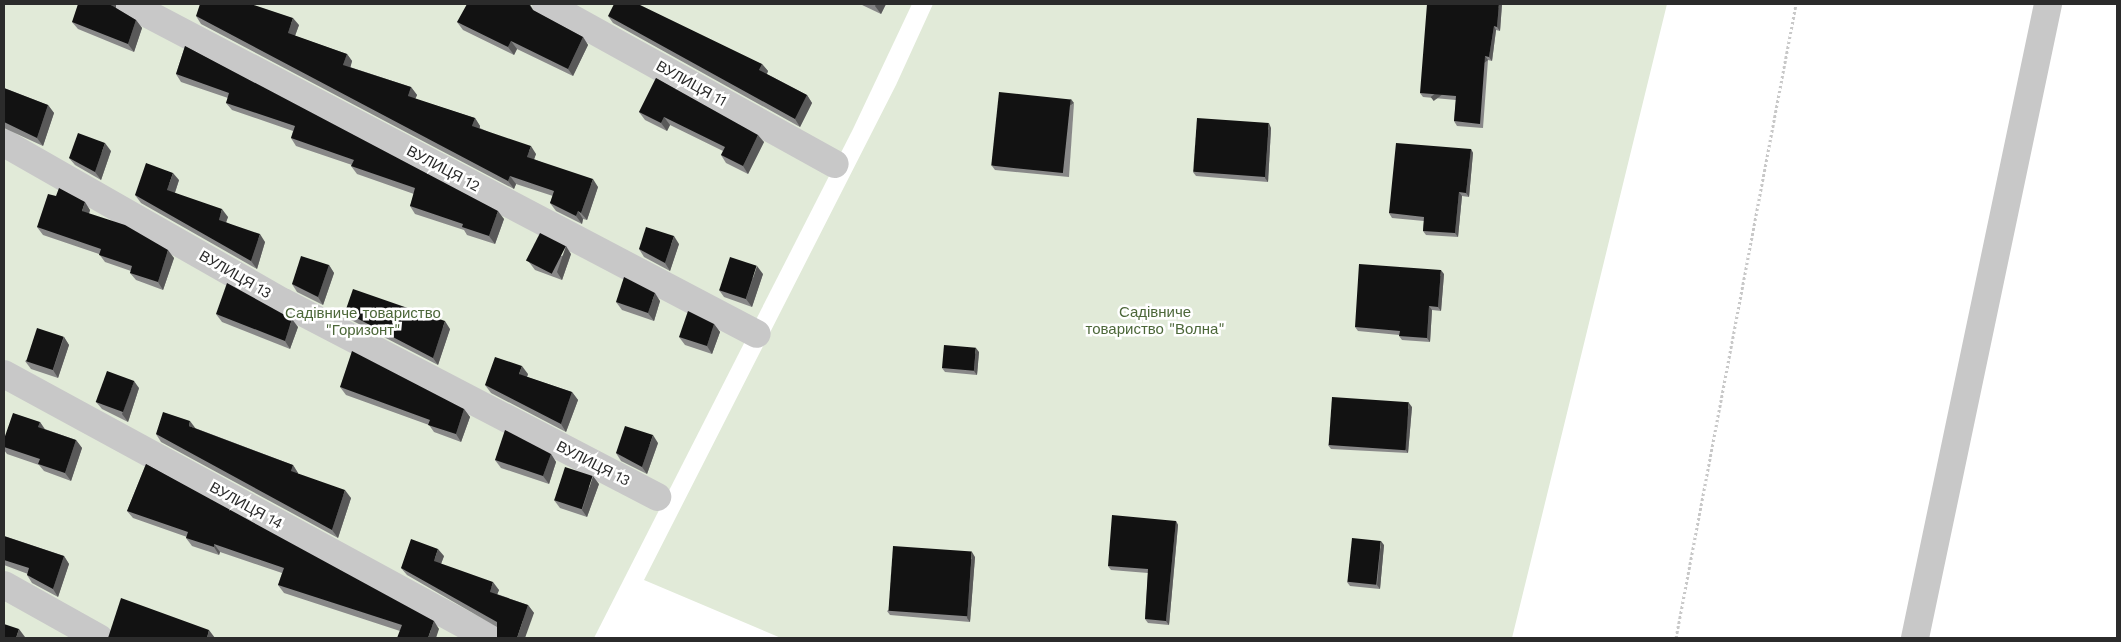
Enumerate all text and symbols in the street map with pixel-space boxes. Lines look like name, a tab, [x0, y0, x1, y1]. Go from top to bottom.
street label: ВУЛИЦЯ 11	[653, 57, 729, 111]
street label: ВУЛИЦЯ 12	[403, 142, 483, 196]
street label: ВУЛИЦЯ 13	[196, 247, 274, 303]
park label: Садівниче товариство "Волна"	[1085, 303, 1225, 338]
park label: Садівниче товариство "Горизонт"	[285, 304, 441, 339]
street label: ВУЛИЦЯ 13	[553, 438, 633, 490]
street label: ВУЛИЦЯ 14	[206, 478, 286, 534]

